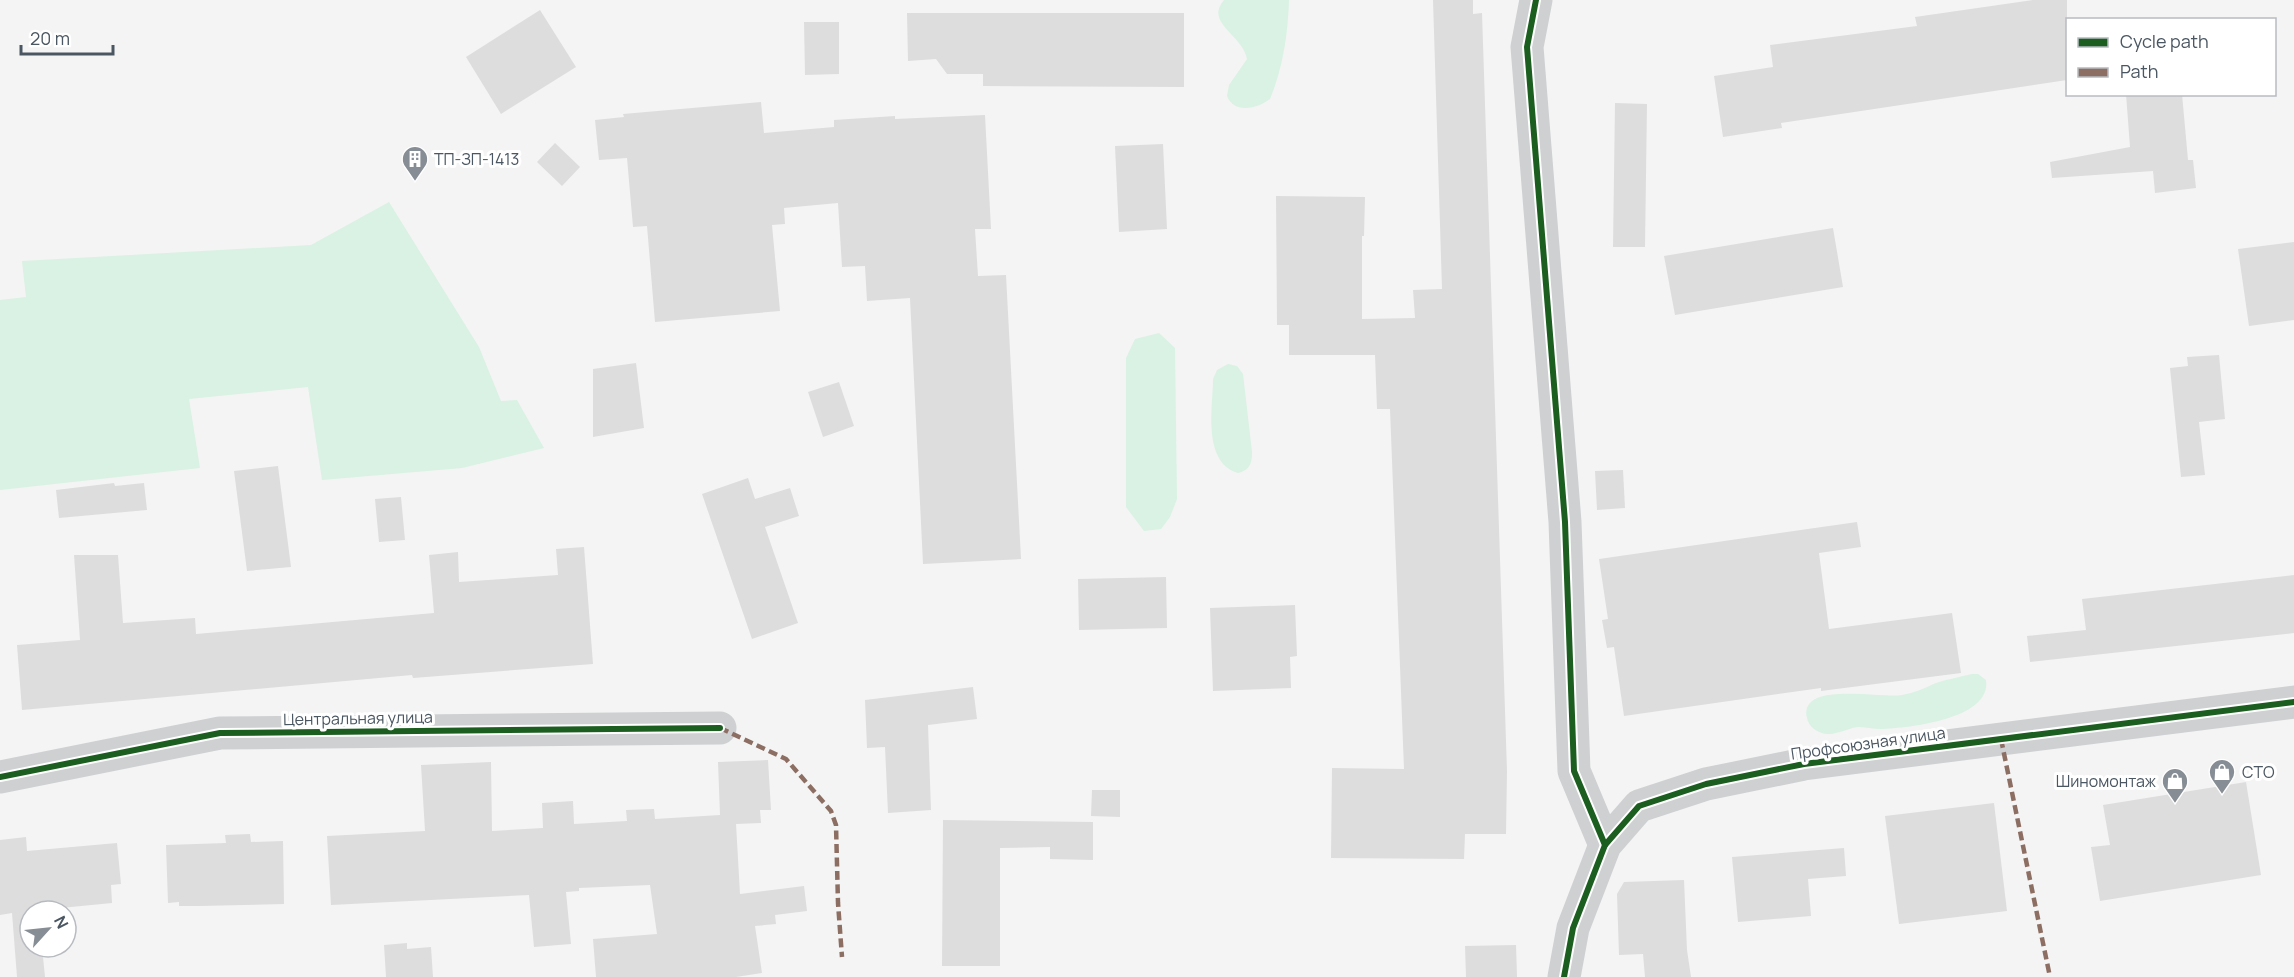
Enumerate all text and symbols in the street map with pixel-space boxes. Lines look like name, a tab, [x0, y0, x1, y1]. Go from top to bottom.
scale bar	[21, 18, 112, 56]
legend	[2066, 18, 2276, 96]
text: 20 m	[30, 26, 70, 50]
text: Cycle path	[2120, 29, 2209, 53]
text: Path	[2120, 59, 2158, 83]
building icon: ТП-ЗП-1413	[400, 144, 430, 182]
place label: ТП-ЗП-1413	[434, 148, 519, 170]
street label: Центральная улица	[283, 706, 433, 730]
street label: Профсоюзная улица	[1789, 721, 1947, 765]
shop icon: СТО	[2207, 757, 2237, 795]
place label: СТО	[2242, 761, 2275, 783]
shop icon: Шиномонтаж	[2160, 766, 2190, 804]
place label: Шиномонтаж	[2056, 770, 2157, 792]
north arrow	[18, 899, 78, 959]
text: N	[49, 912, 74, 932]

